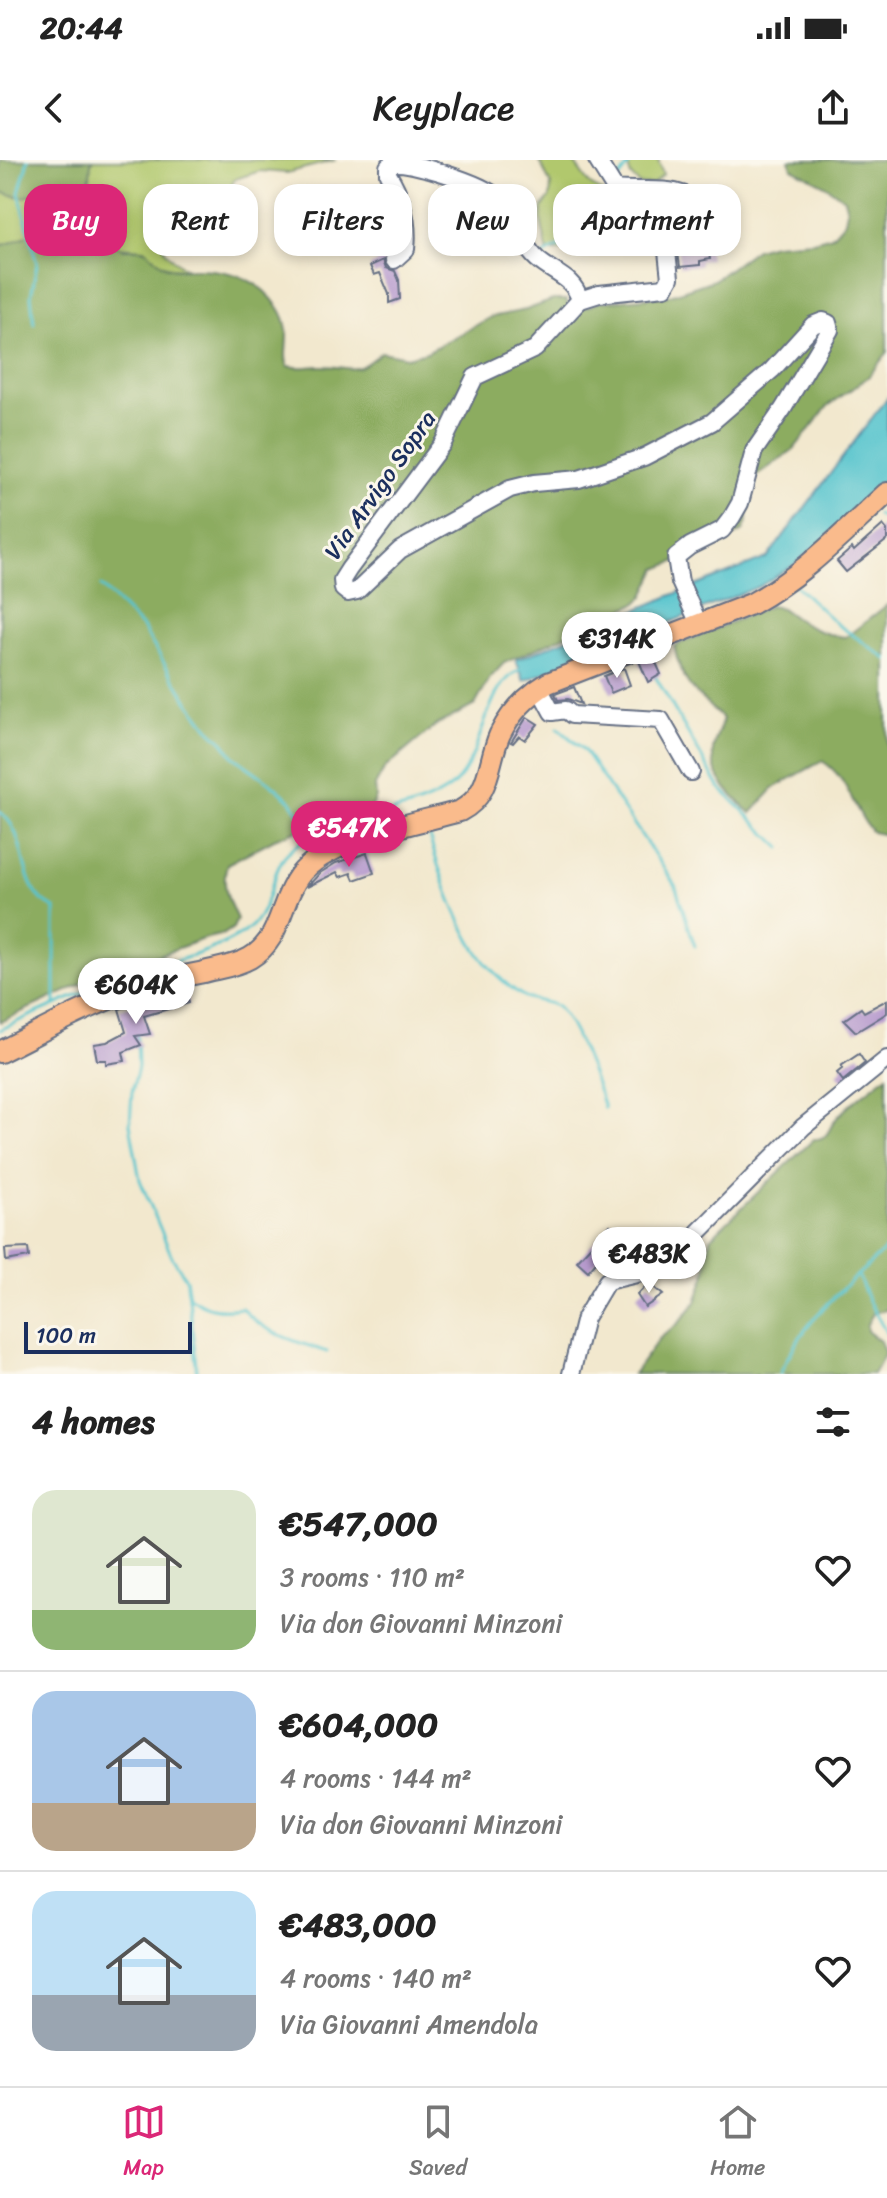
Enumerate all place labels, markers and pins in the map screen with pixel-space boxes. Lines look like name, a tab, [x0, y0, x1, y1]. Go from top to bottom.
pin: €314K	[561, 612, 673, 680]
pin: €547K	[293, 801, 405, 869]
pin: €604K	[80, 958, 192, 1026]
pin: €483K	[593, 1227, 705, 1295]

